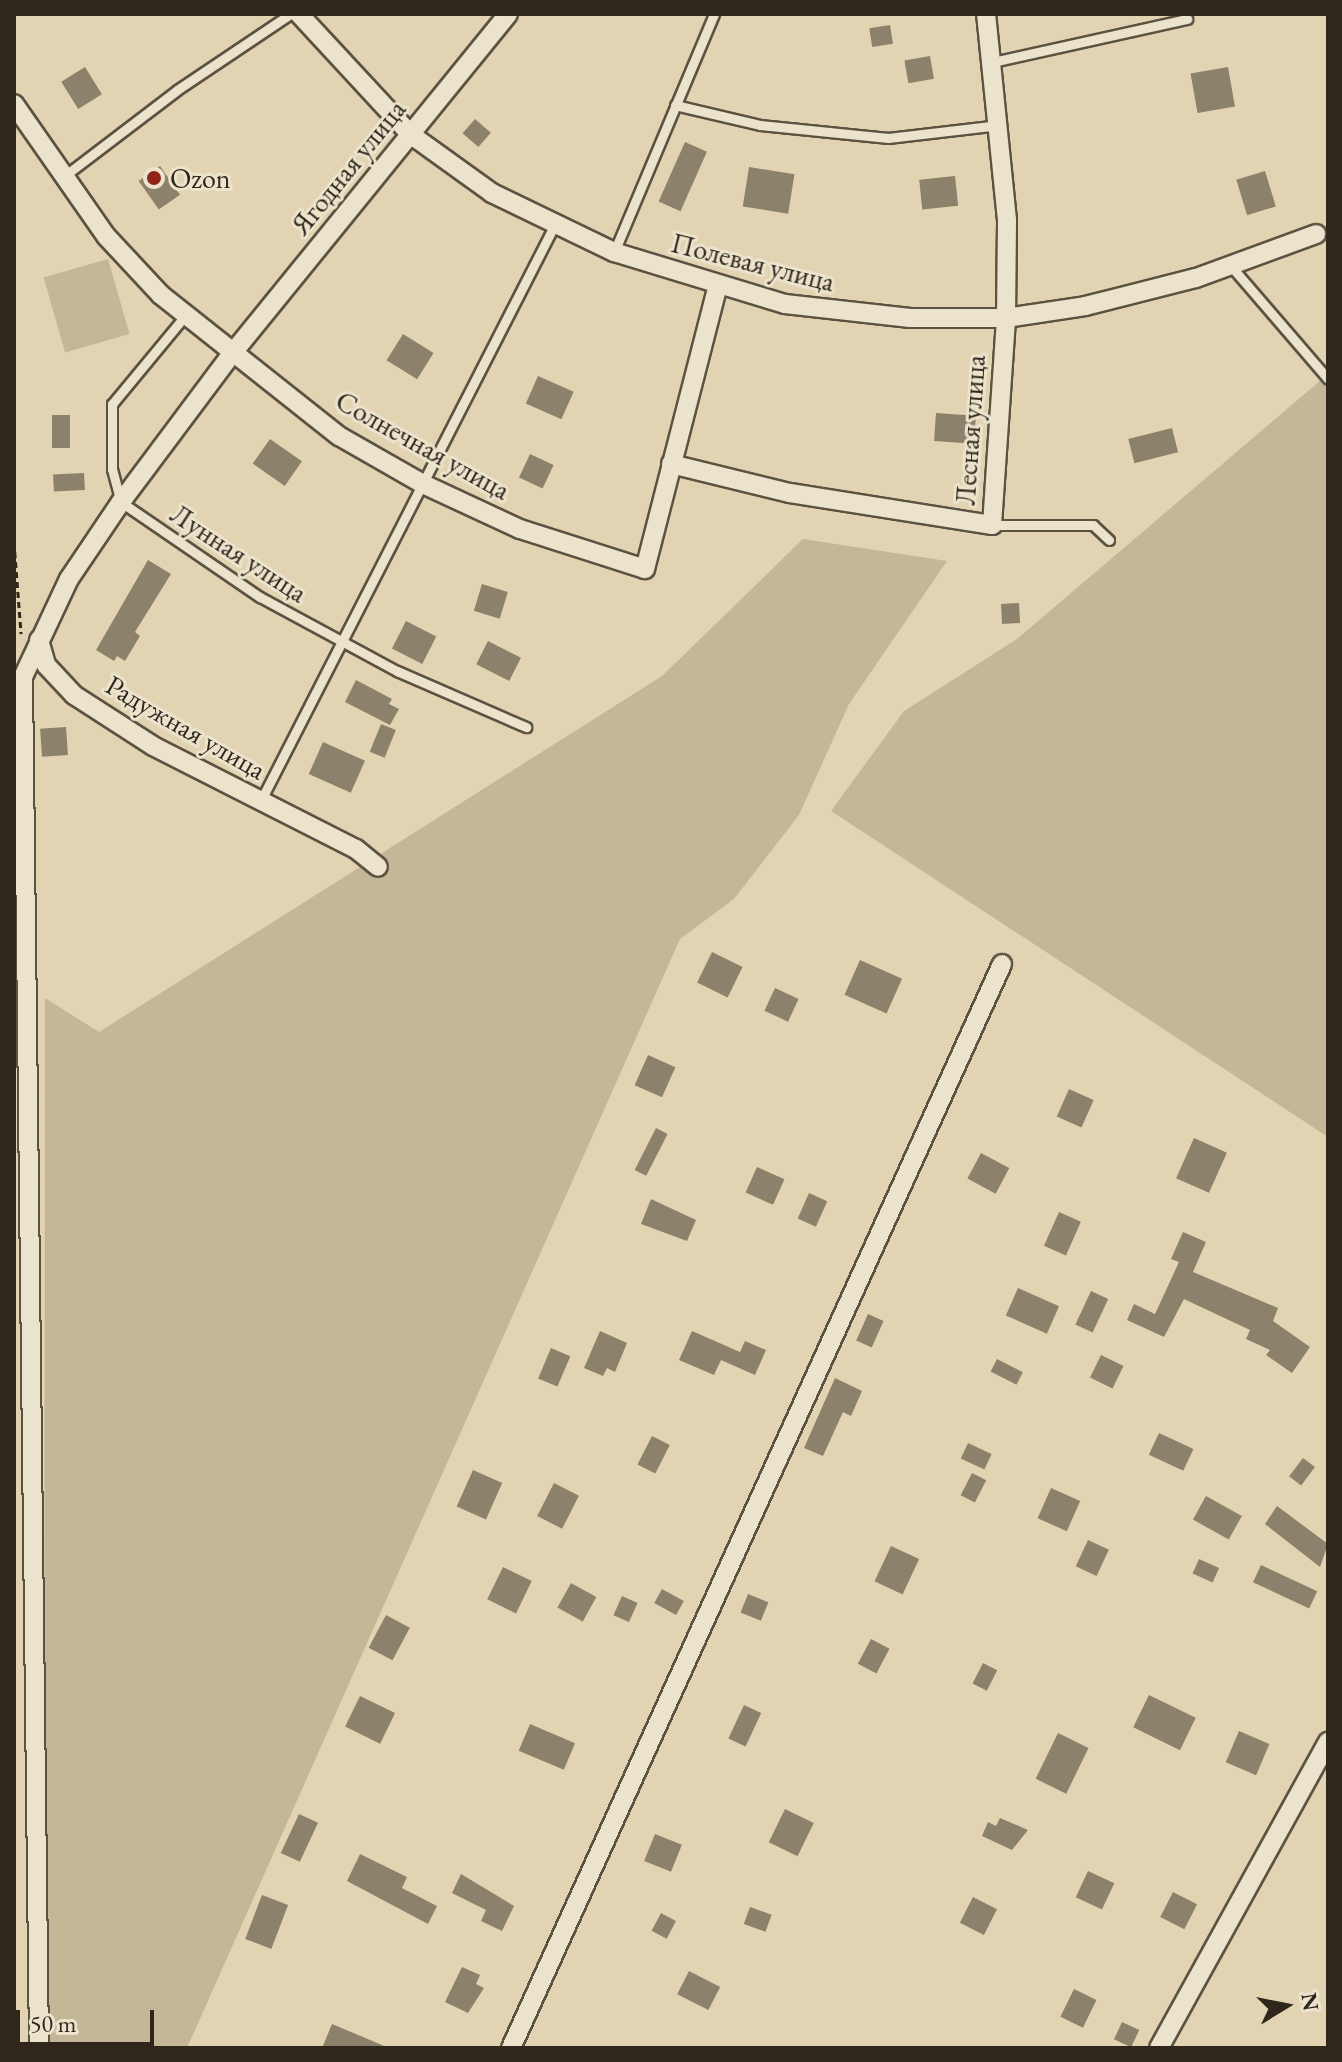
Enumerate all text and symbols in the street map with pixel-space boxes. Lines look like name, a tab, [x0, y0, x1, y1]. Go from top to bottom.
street label: Ягодная улица	[283, 93, 413, 241]
place label: Ozon	[170, 161, 231, 195]
marker: Ozon	[145, 169, 163, 187]
street label: Полевая улица	[668, 225, 838, 299]
street label: Лесная улица	[948, 354, 992, 506]
street label: Солнечная улица	[330, 383, 516, 507]
street label: Лунная улица	[164, 496, 314, 610]
street label: Радужная улица	[100, 668, 272, 786]
north arrow	[1246, 1966, 1326, 2046]
text: N	[1294, 1990, 1326, 2013]
scale bar	[20, 1994, 158, 2044]
text: 50 m	[30, 2008, 77, 2039]

